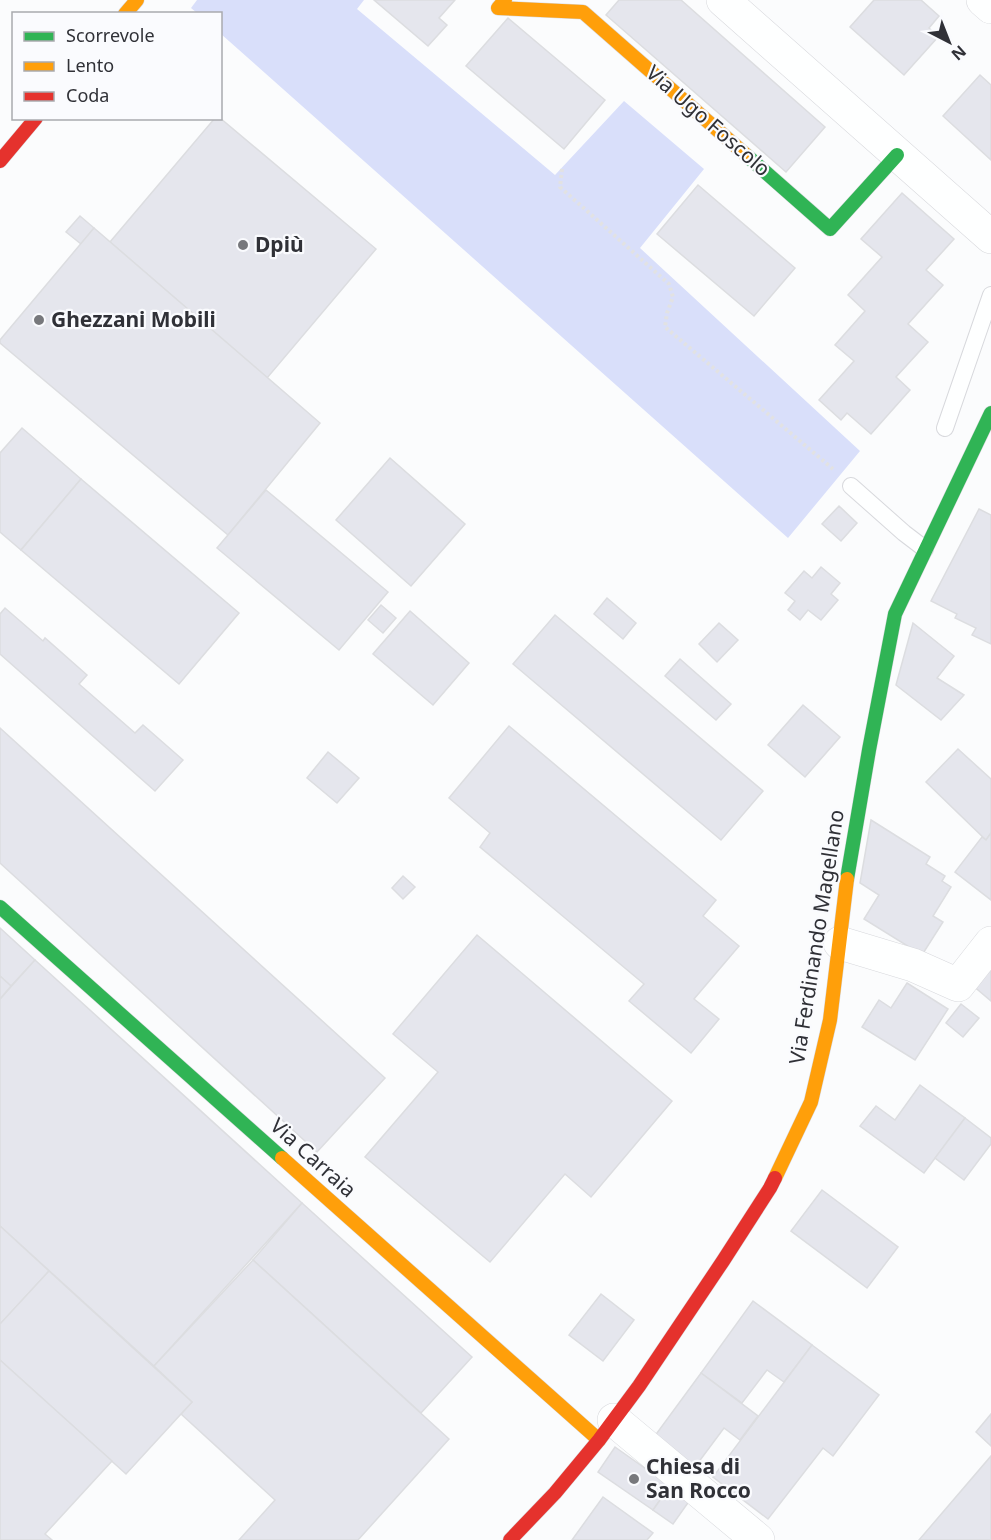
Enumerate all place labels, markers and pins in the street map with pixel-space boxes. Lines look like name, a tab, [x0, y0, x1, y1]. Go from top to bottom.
place label: Dpiù	[255, 230, 304, 258]
marker: Dpiù	[236, 238, 250, 252]
place label: Ghezzani Mobili	[51, 305, 216, 333]
marker: Ghezzani Mobili	[32, 313, 46, 327]
place label: Chiesa di San Rocco	[646, 1452, 751, 1504]
marker: Chiesa di San Rocco	[627, 1472, 641, 1486]

